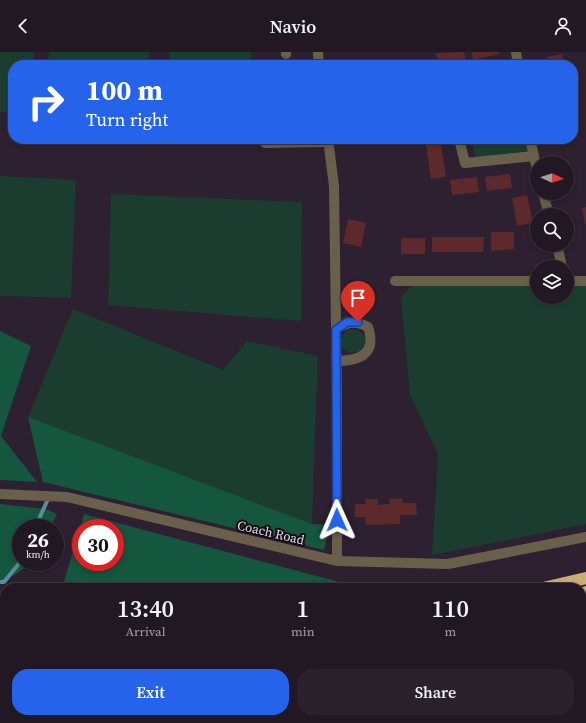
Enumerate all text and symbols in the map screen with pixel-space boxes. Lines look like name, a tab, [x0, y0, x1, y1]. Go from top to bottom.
text: Navio	[270, 14, 316, 39]
icon: back	[12, 15, 34, 37]
icon: person	[552, 15, 574, 37]
text: 100 m	[86, 71, 163, 109]
icon: right	[20, 76, 72, 128]
text: Turn right	[86, 107, 168, 132]
north arrow	[530, 156, 574, 200]
map controls	[530, 156, 574, 304]
button: search	[530, 208, 574, 252]
button: layers	[530, 260, 574, 304]
pin	[341, 281, 375, 322]
icon: arrive	[347, 287, 369, 309]
position arrow	[316, 499, 358, 541]
street label: Coach Road	[236, 517, 307, 549]
speed limit sign: 30	[72, 519, 124, 571]
text: 26	[27, 526, 49, 554]
text: km/h	[26, 548, 50, 561]
text: 13:40	[117, 592, 174, 625]
text: 1	[297, 592, 309, 625]
text: 110	[432, 592, 469, 625]
text: Arrival	[125, 623, 166, 640]
text: min	[291, 623, 315, 640]
text: m	[444, 623, 456, 640]
button: Exit	[12, 669, 289, 715]
button: Share	[297, 669, 574, 715]

